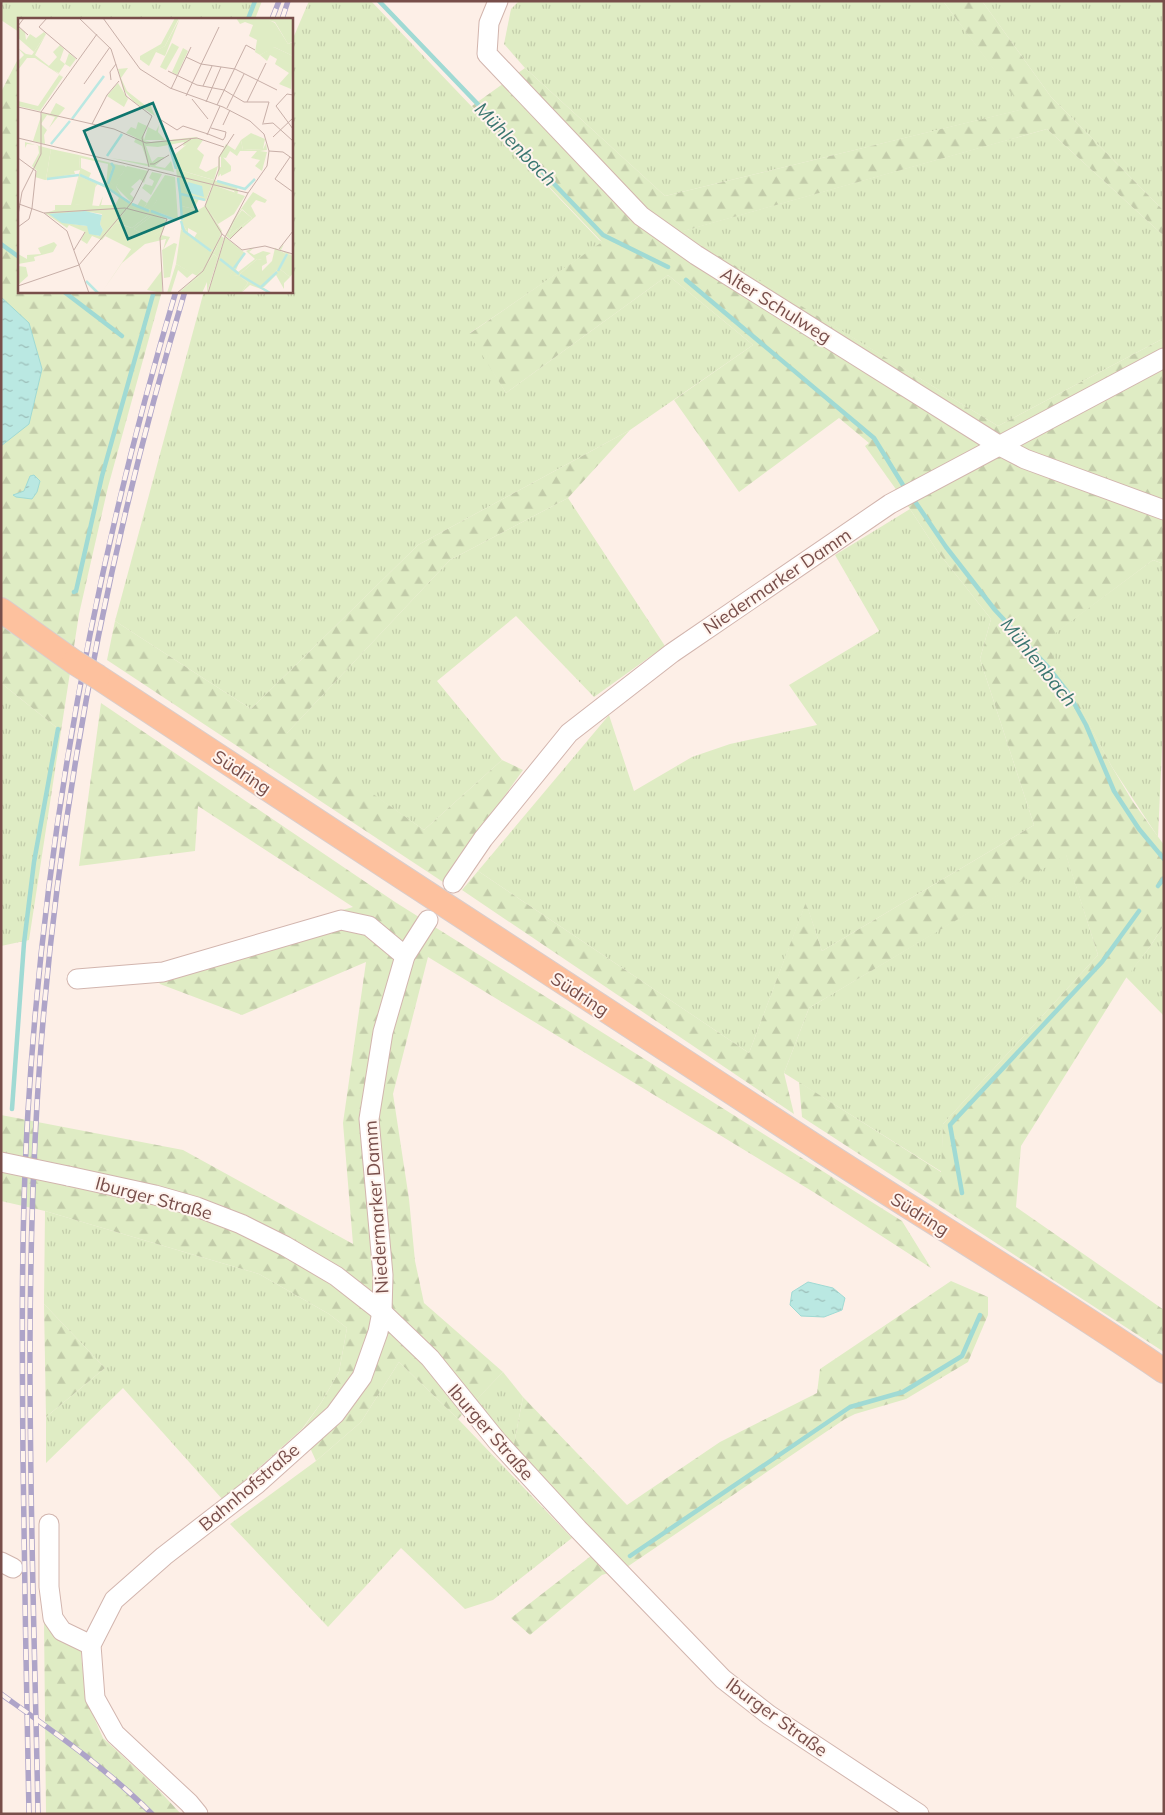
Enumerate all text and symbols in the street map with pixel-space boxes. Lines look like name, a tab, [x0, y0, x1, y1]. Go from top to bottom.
inset map	[18, 18, 292, 292]
water label: Mühlenbach	[470, 97, 562, 191]
street label: Alter Schulweg	[716, 262, 836, 348]
street label: Niedermarker Damm	[699, 523, 855, 639]
water label: Mühlenbach	[996, 613, 1082, 711]
street label: Südring	[209, 745, 275, 799]
street label: Südring	[547, 967, 613, 1021]
street label: Niedermarker Damm	[358, 1120, 394, 1294]
street label: Iburger Straße	[93, 1171, 215, 1225]
street label: Südring	[887, 1187, 953, 1241]
street label: Iburger Straße	[443, 1379, 539, 1485]
street label: Bahnhofstraße	[194, 1438, 304, 1536]
street label: Iburger Straße	[722, 1672, 832, 1762]

